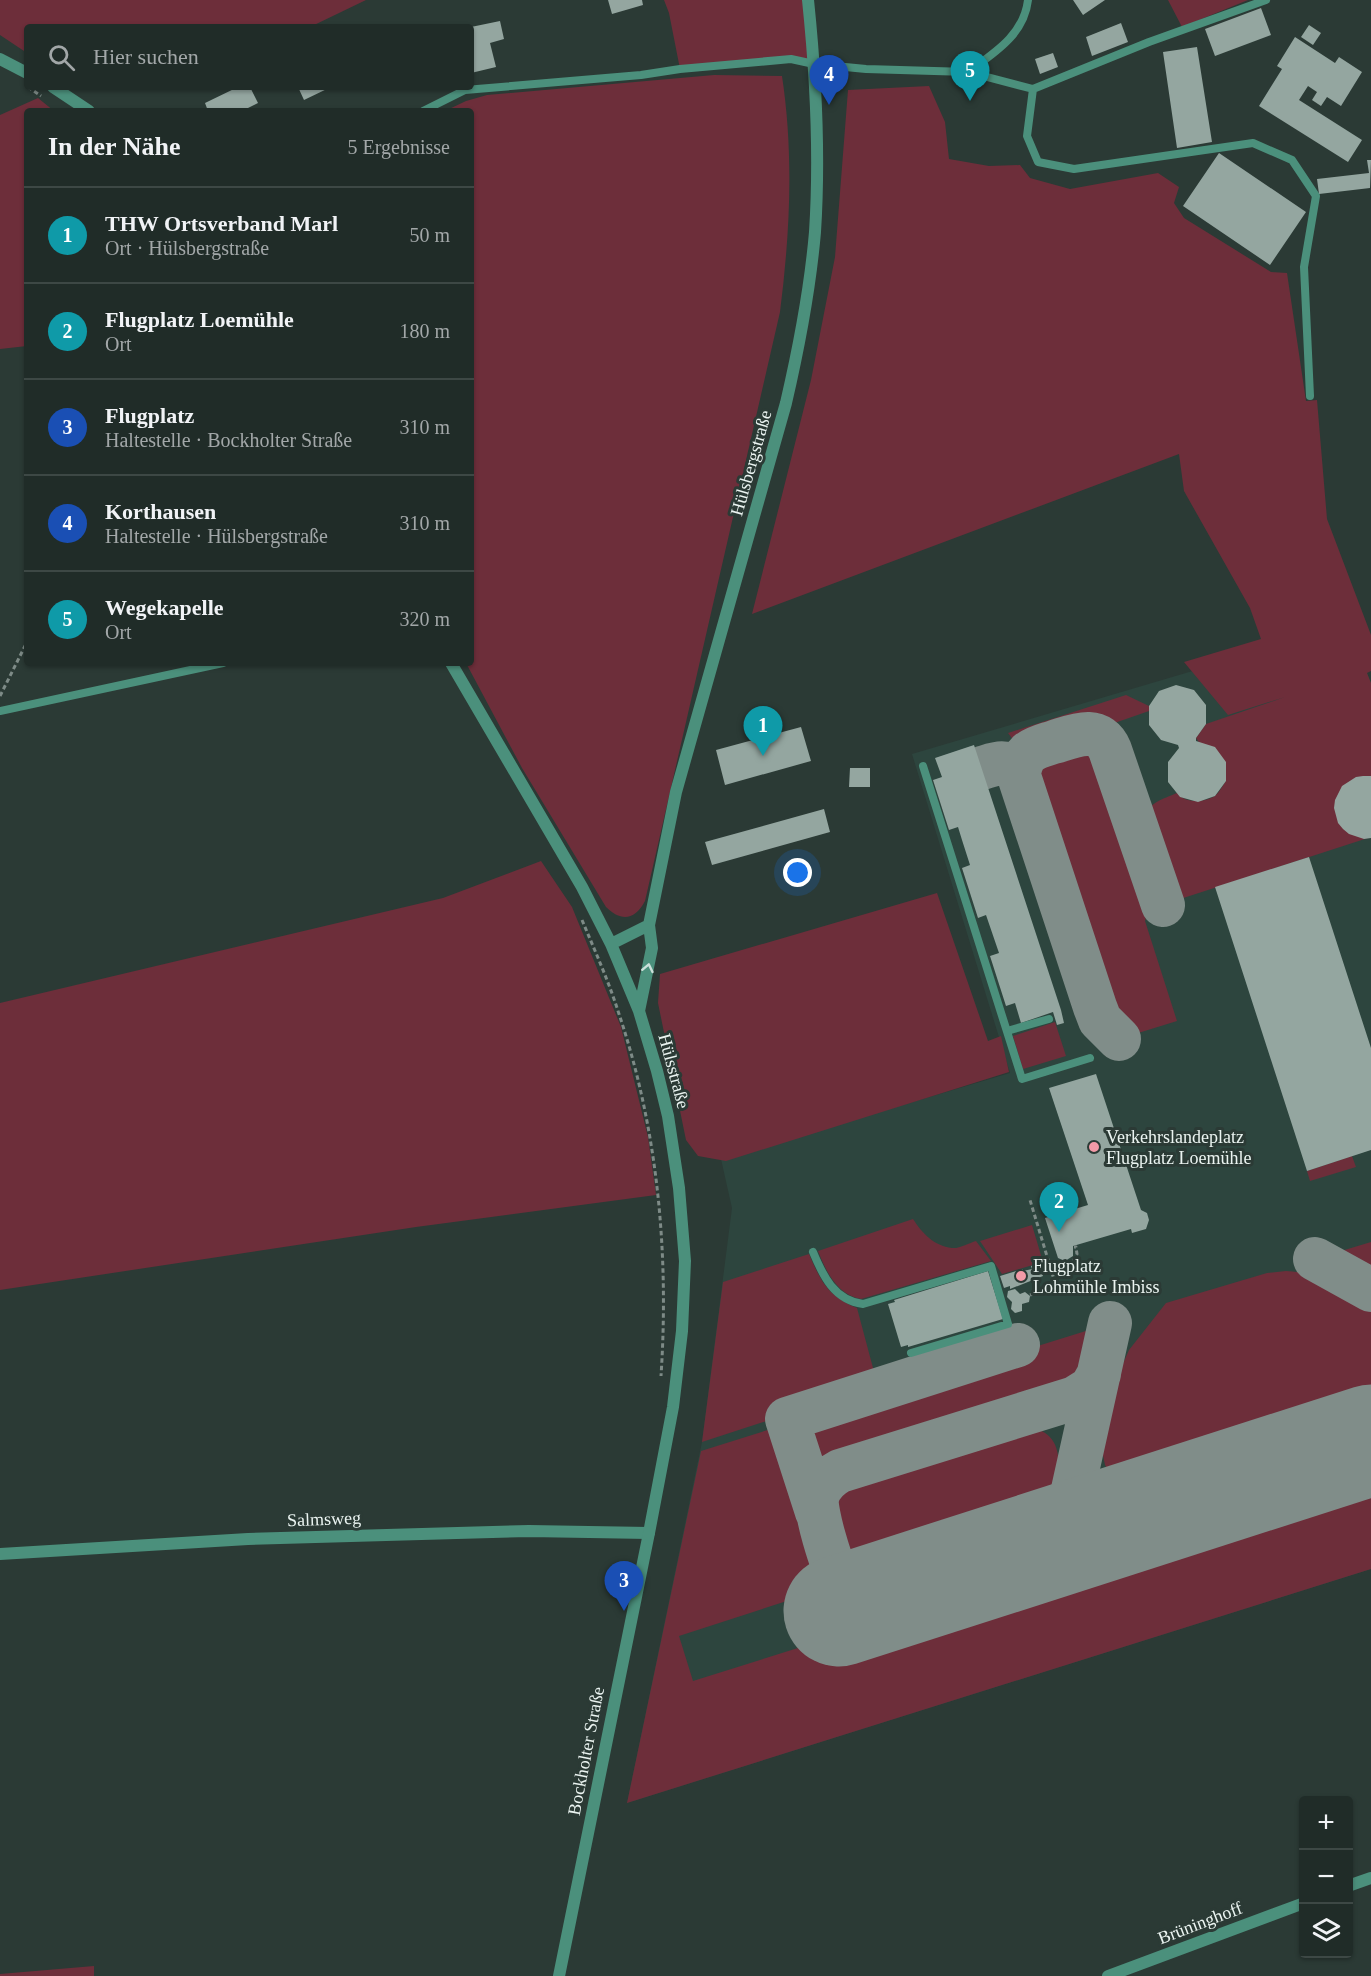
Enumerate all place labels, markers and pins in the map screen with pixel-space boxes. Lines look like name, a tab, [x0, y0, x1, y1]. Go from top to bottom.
pin: 5	[950, 51, 990, 101]
pin: 4	[810, 56, 848, 105]
pin: 1	[744, 706, 783, 756]
place label: Verkehrslandeplatz Flugplatz Loemühle	[1106, 1127, 1251, 1168]
marker: Verkehrslandeplatz Flugplatz Loemühle	[1087, 1140, 1101, 1154]
pin: 2	[1040, 1182, 1078, 1232]
place label: Flugplatz Lohmühle Imbiss	[1033, 1256, 1160, 1297]
marker: Flugplatz Lohmühle Imbiss	[1014, 1269, 1028, 1283]
pin: 3	[604, 1562, 644, 1611]

